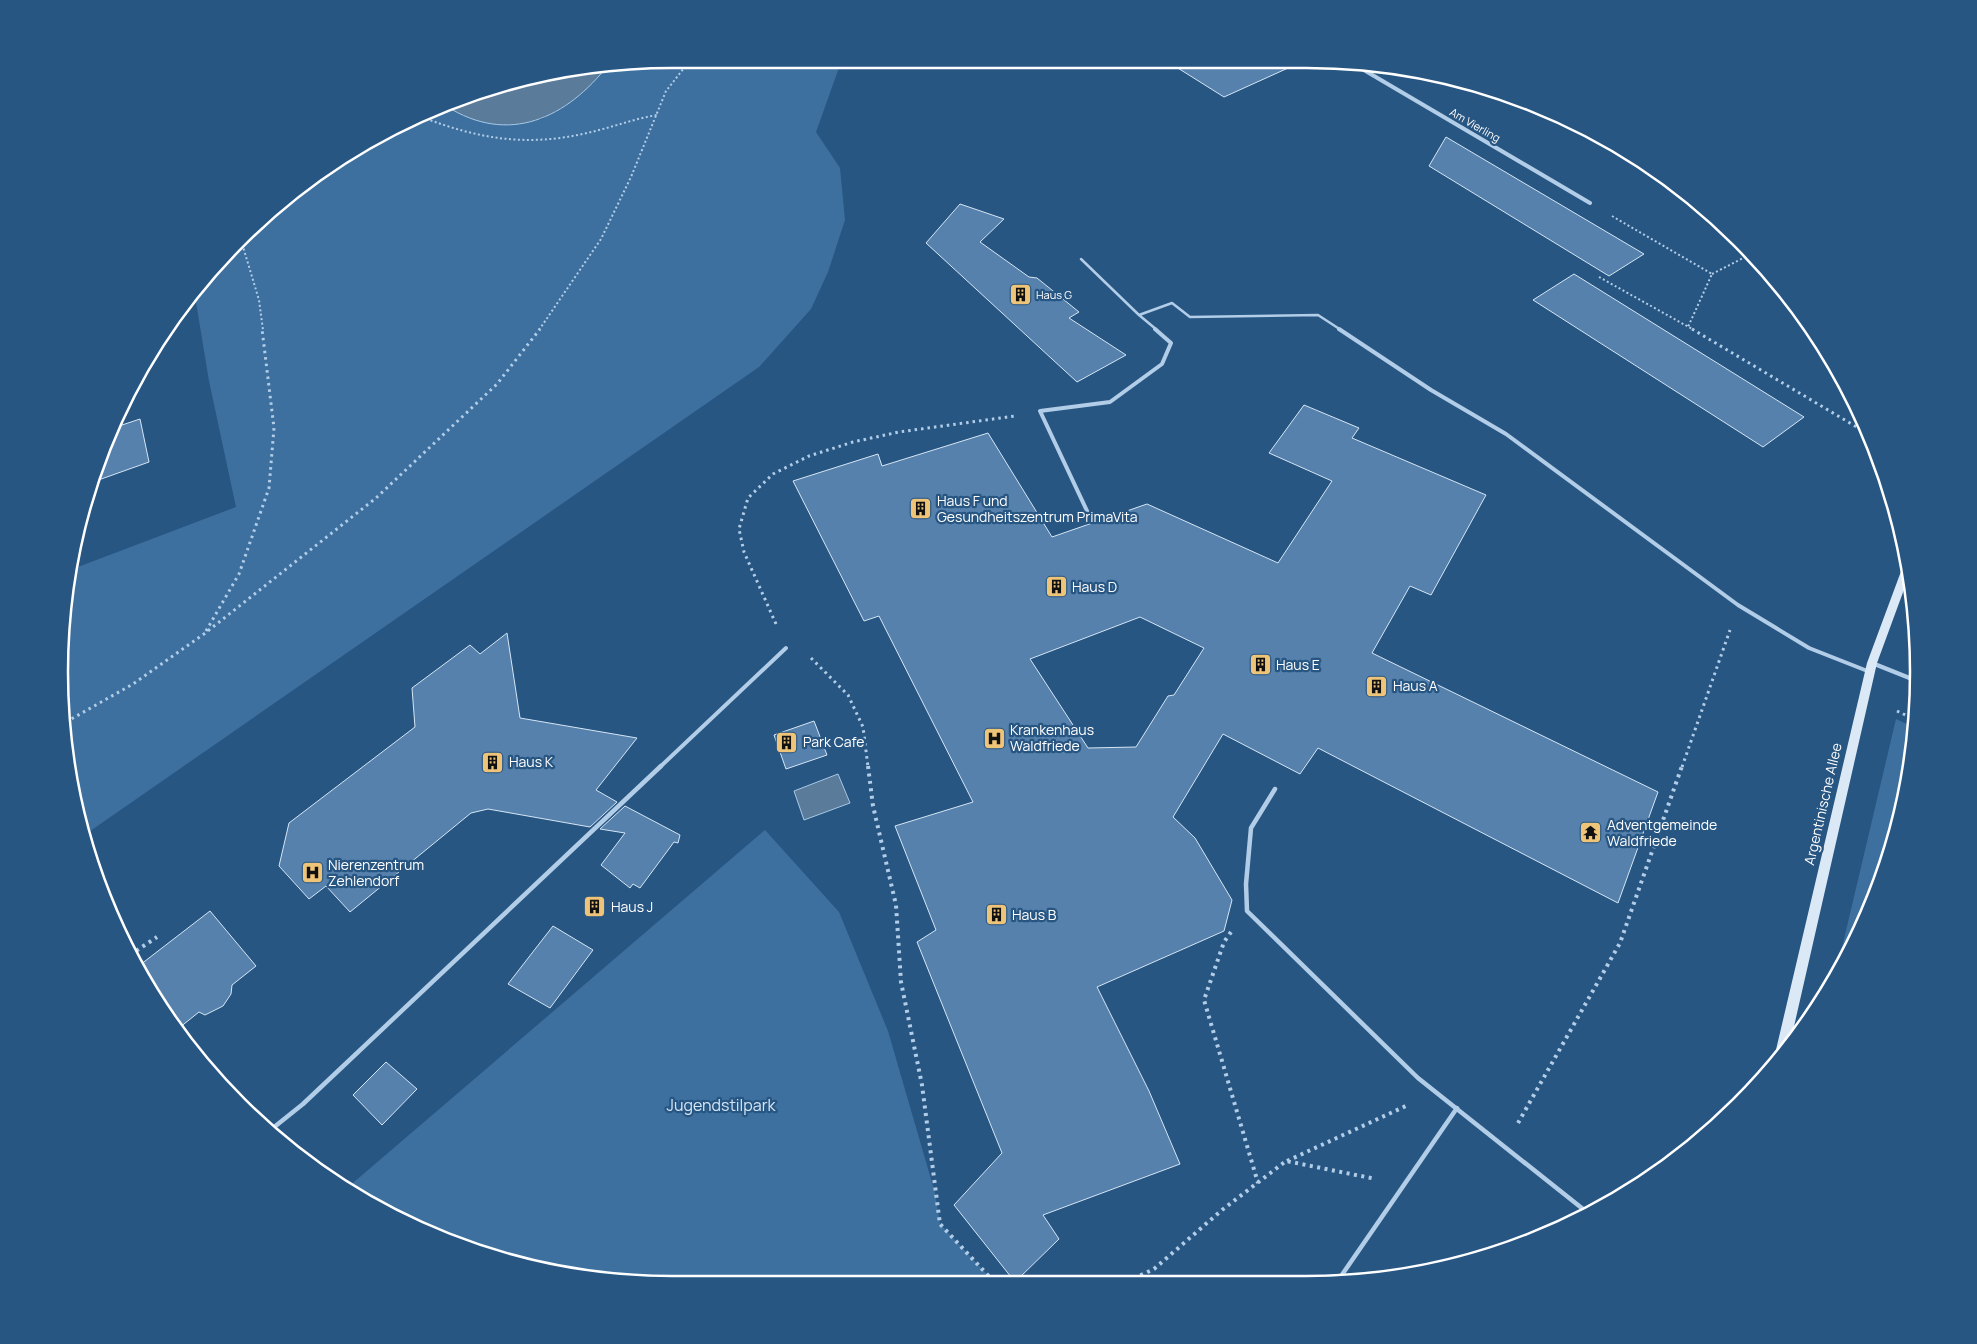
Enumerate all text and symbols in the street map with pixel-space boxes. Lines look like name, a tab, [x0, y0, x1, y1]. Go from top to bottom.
street label: Am Vierling	[1447, 104, 1503, 145]
building icon: Haus G	[1008, 283, 1032, 307]
place label: Haus G	[1036, 287, 1072, 302]
place label: Haus F und Gesundheitszentrum PrimaVita	[937, 491, 1138, 526]
building icon: Haus F und Gesundheitszentrum PrimaVita	[909, 497, 933, 521]
building icon: Haus D	[1044, 575, 1068, 599]
place label: Haus D	[1072, 577, 1117, 596]
building icon: Haus E	[1248, 653, 1272, 677]
place label: Haus E	[1276, 655, 1320, 674]
building icon: Haus A	[1365, 674, 1389, 698]
place label: Haus A	[1393, 676, 1438, 695]
place label: Krankenhaus Waldfriede	[1010, 720, 1094, 755]
hospital icon: Krankenhaus Waldfriede	[982, 726, 1006, 750]
building icon: Park Cafe	[775, 730, 799, 754]
place label: Park Cafe	[803, 732, 864, 751]
street label: Argentinische Allee	[1799, 741, 1846, 867]
building icon: Haus K	[481, 750, 505, 774]
place label: Haus K	[509, 752, 554, 771]
place label: Adventgemeinde Waldfriede	[1607, 815, 1717, 850]
temple icon: Adventgemeinde Waldfriede	[1579, 821, 1603, 845]
place label: Nierenzentrum Zehlendorf	[328, 855, 424, 890]
hospital icon: Nierenzentrum Zehlendorf	[300, 861, 324, 885]
building icon: Haus J	[583, 895, 607, 919]
place label: Haus J	[611, 897, 653, 916]
building icon: Haus B	[984, 903, 1008, 927]
place label: Haus B	[1012, 905, 1057, 924]
park label: Jugendstilpark	[667, 1094, 776, 1116]

